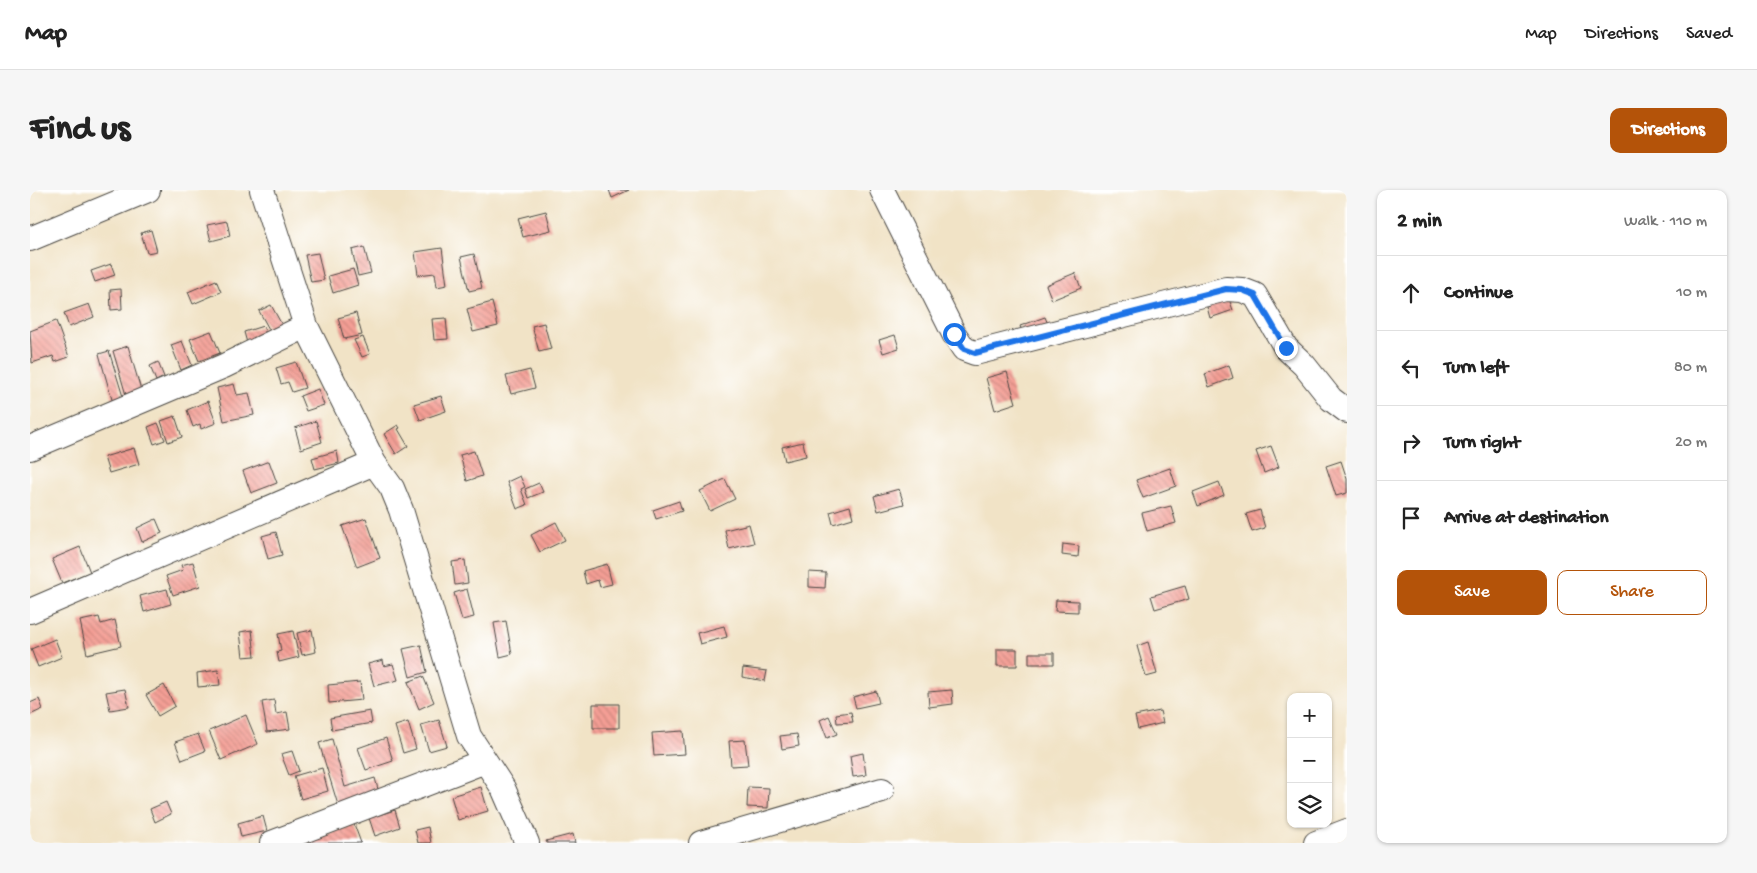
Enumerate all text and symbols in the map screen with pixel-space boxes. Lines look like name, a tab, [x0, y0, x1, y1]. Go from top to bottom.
text: Map	[25, 20, 67, 49]
text: Map	[1525, 24, 1557, 45]
text: Directions	[1585, 24, 1658, 45]
text: Saved	[1686, 24, 1732, 45]
button: Directions	[1610, 108, 1727, 153]
text: Find us	[30, 110, 130, 151]
text: 2 min	[1397, 210, 1442, 235]
text: Walk · 110 m	[1624, 213, 1707, 232]
icon: ahead	[1397, 279, 1425, 307]
text: Continue	[1444, 282, 1513, 305]
text: 10 m	[1676, 284, 1707, 303]
route start	[943, 323, 966, 346]
route end	[1275, 337, 1298, 360]
icon: left	[1397, 354, 1425, 382]
text: Turn left	[1444, 357, 1508, 380]
text: 80 m	[1674, 359, 1707, 378]
icon: right	[1397, 429, 1425, 457]
text: Turn right	[1444, 432, 1520, 455]
text: 20 m	[1675, 434, 1707, 453]
icon: arrive	[1397, 504, 1425, 532]
text: Arrive at destination	[1444, 507, 1608, 530]
button: Save	[1397, 570, 1547, 615]
button: Share	[1557, 570, 1707, 615]
map controls	[1287, 693, 1332, 828]
button: +	[1287, 693, 1332, 738]
button: −	[1287, 738, 1332, 783]
button: layers	[1287, 783, 1332, 828]

